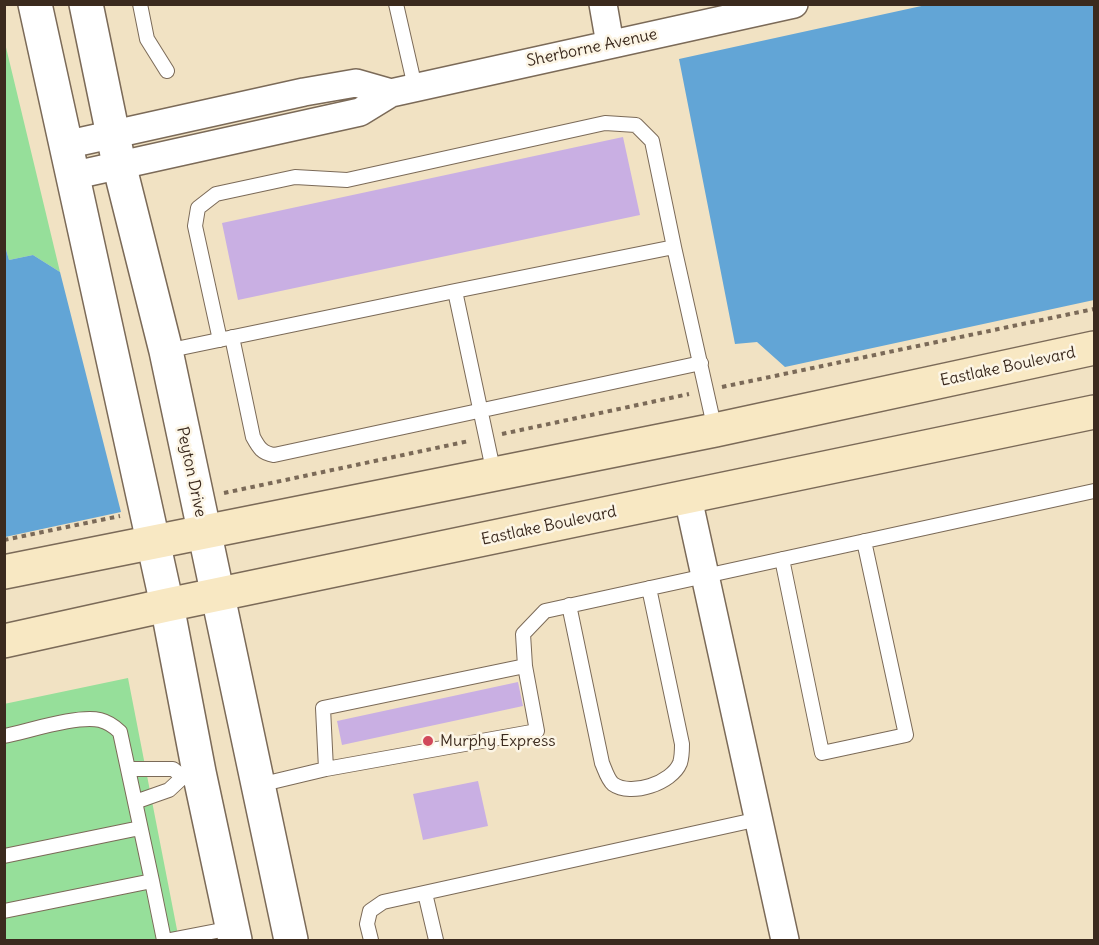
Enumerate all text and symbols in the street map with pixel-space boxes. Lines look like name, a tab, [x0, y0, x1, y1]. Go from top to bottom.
street label: Sherborne Avenue	[525, 25, 659, 71]
street label: Eastlake Boulevard	[939, 343, 1077, 391]
street label: Peyton Drive	[172, 425, 210, 519]
street label: Eastlake Boulevard	[480, 502, 618, 550]
place label: Murphy Express	[440, 731, 555, 751]
marker: Murphy Express	[421, 734, 435, 748]

